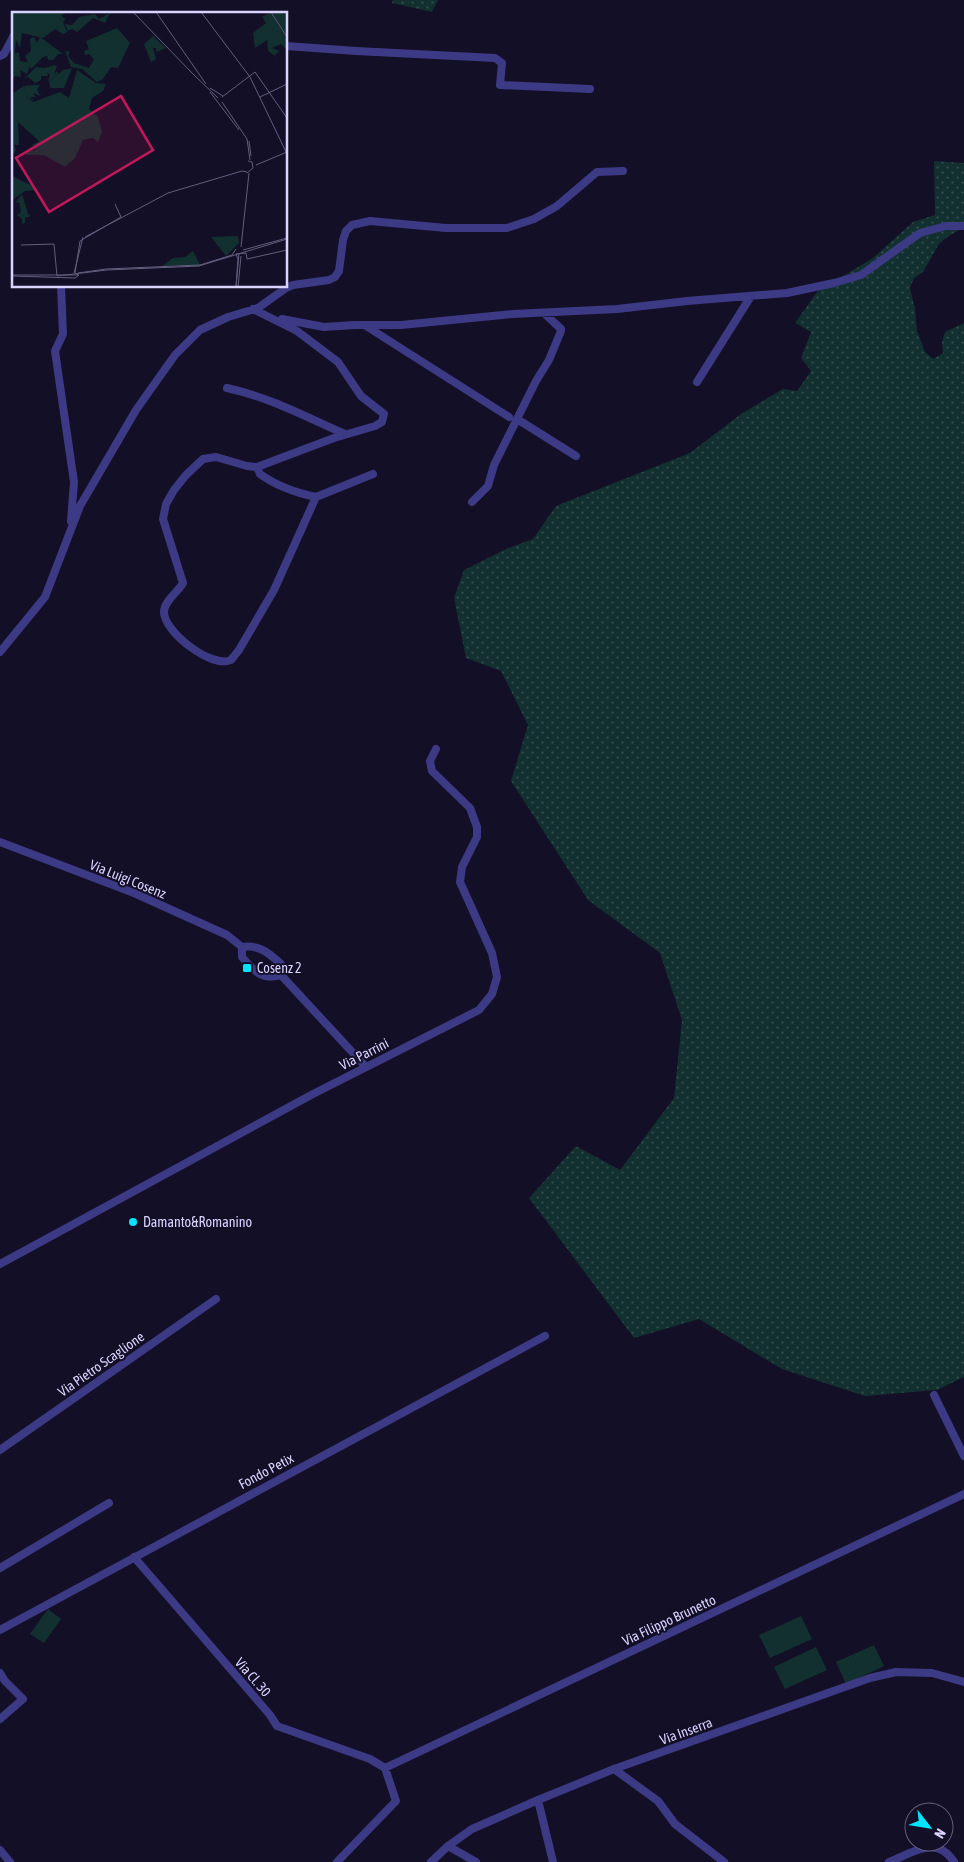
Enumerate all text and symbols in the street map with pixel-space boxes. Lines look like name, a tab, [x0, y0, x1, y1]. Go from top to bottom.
inset map	[12, 12, 288, 288]
street label: Via Luigi Cosenz	[87, 856, 169, 902]
place label: Cosenz 2	[257, 960, 302, 976]
marker: Cosenz 2	[241, 962, 253, 974]
street label: Via Parrini	[337, 1035, 391, 1073]
place label: Damanto&Romanino	[143, 1214, 252, 1230]
marker: Damanto&Romanino	[127, 1216, 139, 1228]
street label: Via Pietro Scaglione	[55, 1328, 147, 1400]
street label: Fondo Petix	[236, 1450, 296, 1492]
street label: Via Filippo Brunetto	[620, 1591, 718, 1649]
street label: Via Cl. 30	[232, 1654, 274, 1700]
street label: Via Inserra	[658, 1714, 714, 1748]
north arrow	[904, 1802, 954, 1852]
text: N	[931, 1826, 949, 1841]

